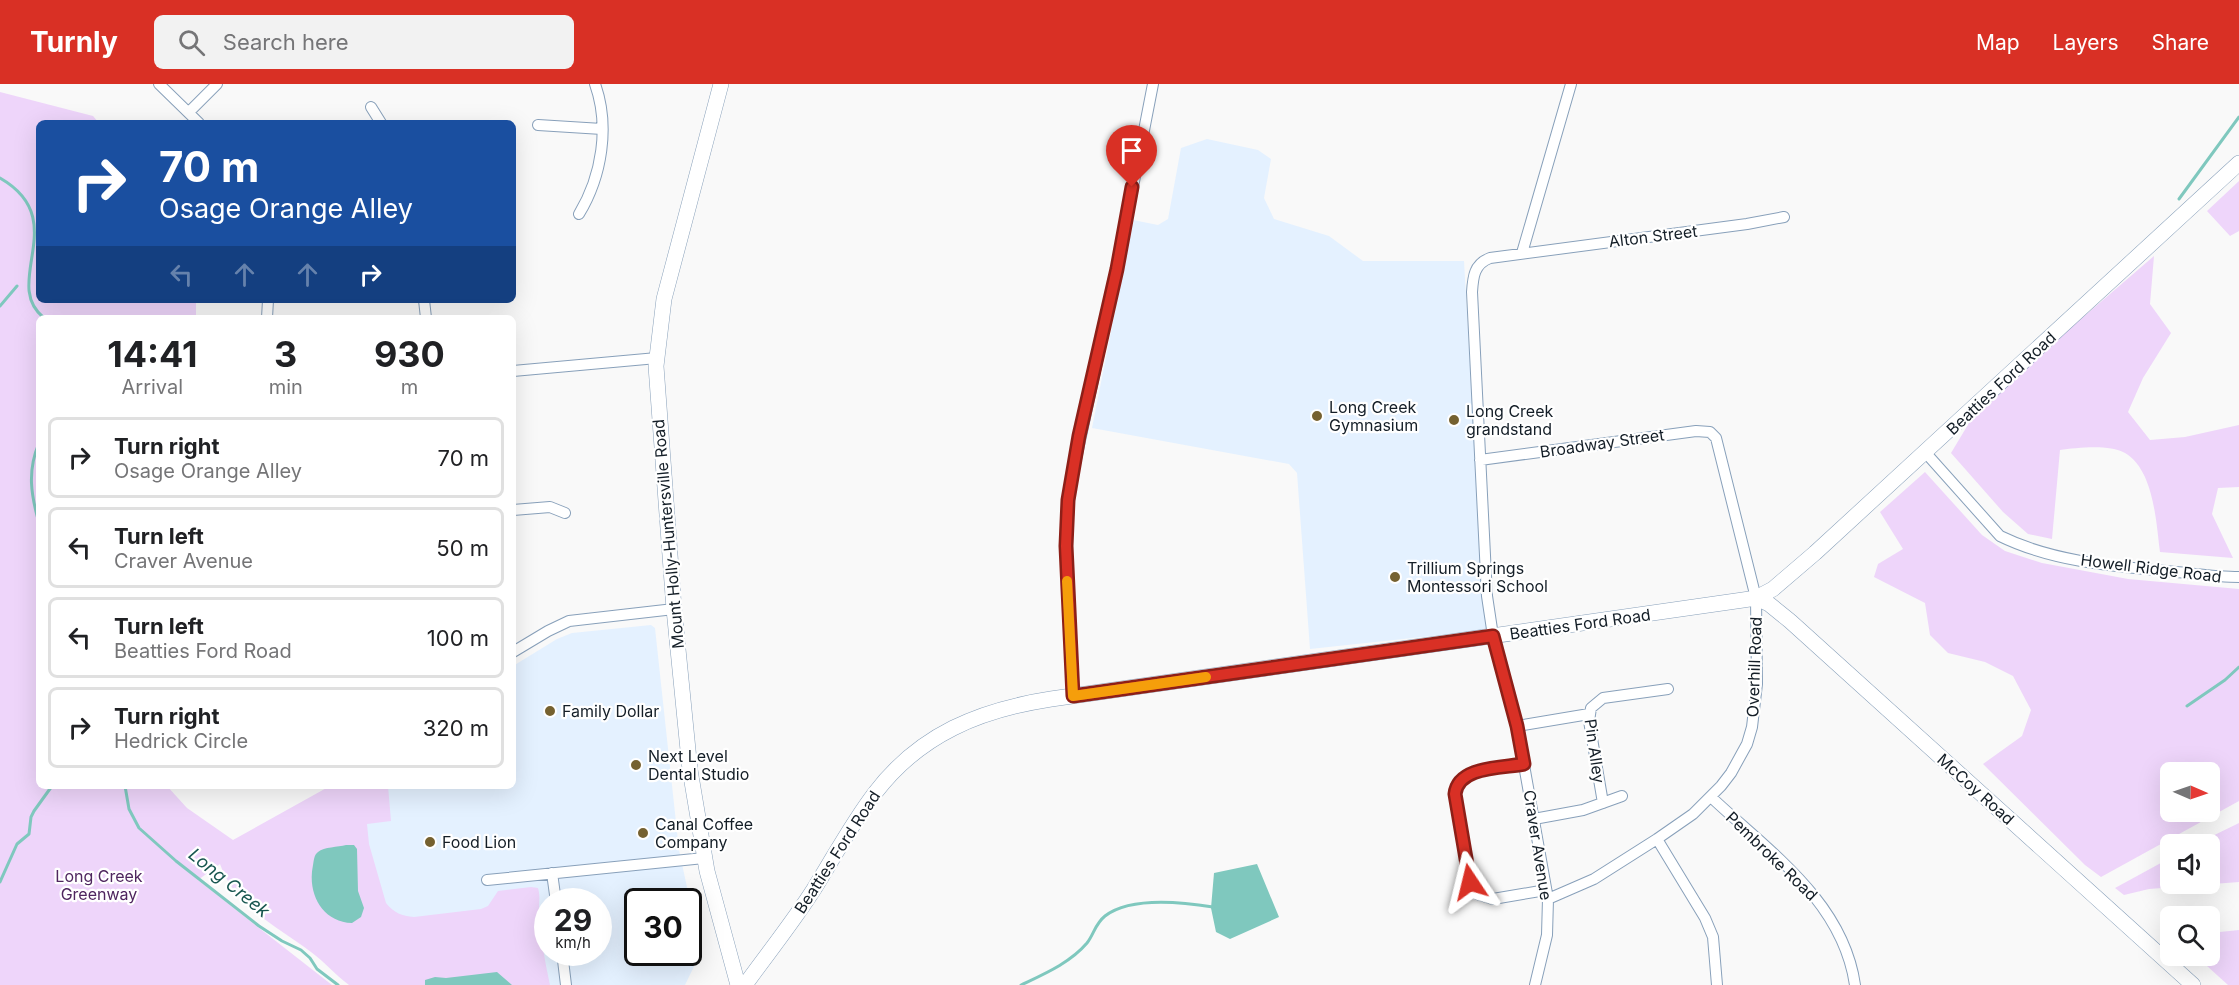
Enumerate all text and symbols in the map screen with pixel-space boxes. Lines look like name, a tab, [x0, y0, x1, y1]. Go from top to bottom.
search box	[154, 15, 574, 69]
text: Turnly	[30, 25, 118, 59]
icon: search	[175, 26, 208, 59]
text: Search here	[223, 29, 349, 55]
text: Map	[1976, 30, 2020, 55]
text: Layers	[2053, 30, 2119, 55]
text: Share	[2152, 30, 2209, 55]
pin	[1106, 125, 1157, 187]
icon: arrive	[1115, 134, 1148, 167]
text: 70 m	[159, 141, 259, 192]
icon: right	[60, 144, 138, 222]
text: Osage Orange Alley	[159, 192, 413, 225]
street label: Alton Street	[1608, 221, 1698, 251]
icon: left	[165, 258, 198, 291]
icon: ahead	[228, 258, 261, 291]
icon: ahead	[291, 258, 324, 291]
icon: right	[354, 258, 387, 291]
street label: Beatties Ford Road	[1942, 327, 2060, 439]
text: 14:41	[107, 332, 198, 376]
text: 3	[274, 332, 297, 376]
text: 930	[374, 332, 445, 376]
text: Arrival	[122, 375, 183, 399]
text: min	[269, 375, 303, 399]
text: m	[401, 375, 418, 399]
place label: Long Creek Gymnasium	[1329, 397, 1418, 435]
place label: Long Creek grandstand	[1466, 401, 1554, 439]
marker: Long Creek Gymnasium	[1310, 409, 1324, 423]
marker: Long Creek grandstand	[1447, 413, 1461, 427]
street label: Mount Holly-Huntersville Road	[648, 418, 688, 650]
street label: Broadway Street	[1539, 424, 1665, 462]
text: Turn right	[114, 433, 220, 459]
icon: right	[63, 441, 96, 474]
text: 70 m	[438, 445, 489, 471]
text: Osage Orange Alley	[114, 459, 302, 483]
text: Turn left	[114, 523, 204, 549]
icon: left	[63, 531, 96, 564]
text: 50 m	[436, 535, 489, 561]
text: Craver Avenue	[114, 549, 253, 573]
street label: Howell Ridge Road	[2079, 549, 2223, 587]
place label: Trillium Springs Montessori School	[1407, 558, 1548, 596]
marker: Trillium Springs Montessori School	[1388, 570, 1402, 584]
street label: Beatties Ford Road	[1508, 604, 1652, 644]
text: Turn left	[114, 613, 204, 639]
street label: Overhill Road	[1742, 616, 1766, 718]
icon: left	[63, 621, 96, 654]
text: 100 m	[427, 625, 489, 651]
text: Beatties Ford Road	[114, 639, 292, 663]
place label: Family Dollar	[562, 701, 659, 721]
text: Turn right	[114, 703, 220, 729]
marker: Family Dollar	[543, 704, 557, 718]
icon: right	[63, 711, 96, 744]
text: 320 m	[423, 715, 489, 741]
street label: Pin Alley	[1581, 718, 1609, 785]
text: Hedrick Circle	[114, 729, 248, 753]
place label: Next Level Dental Studio	[648, 746, 749, 784]
street label: McCoy Road	[1933, 749, 2019, 829]
marker: Next Level Dental Studio	[629, 758, 643, 772]
north arrow	[2160, 762, 2220, 822]
map controls	[2160, 762, 2220, 966]
street label: Beatties Ford Road	[790, 787, 884, 917]
street label: Craver Avenue	[1519, 789, 1557, 901]
street label: Pembroke Road	[1722, 807, 1822, 905]
place label: Canal Coffee Company	[655, 814, 753, 852]
marker: Canal Coffee Company	[636, 826, 650, 840]
place label: Food Lion	[442, 832, 516, 852]
button: sound	[2160, 834, 2220, 894]
marker: Food Lion	[423, 835, 437, 849]
water label: Long Creek	[185, 844, 275, 922]
position arrow	[1438, 850, 1502, 914]
park label: Long Creek Greenway	[55, 866, 143, 904]
speed limit sign: 30	[624, 888, 702, 966]
text: 29	[554, 902, 592, 938]
button: search	[2160, 906, 2220, 966]
text: km/h	[555, 933, 591, 952]

